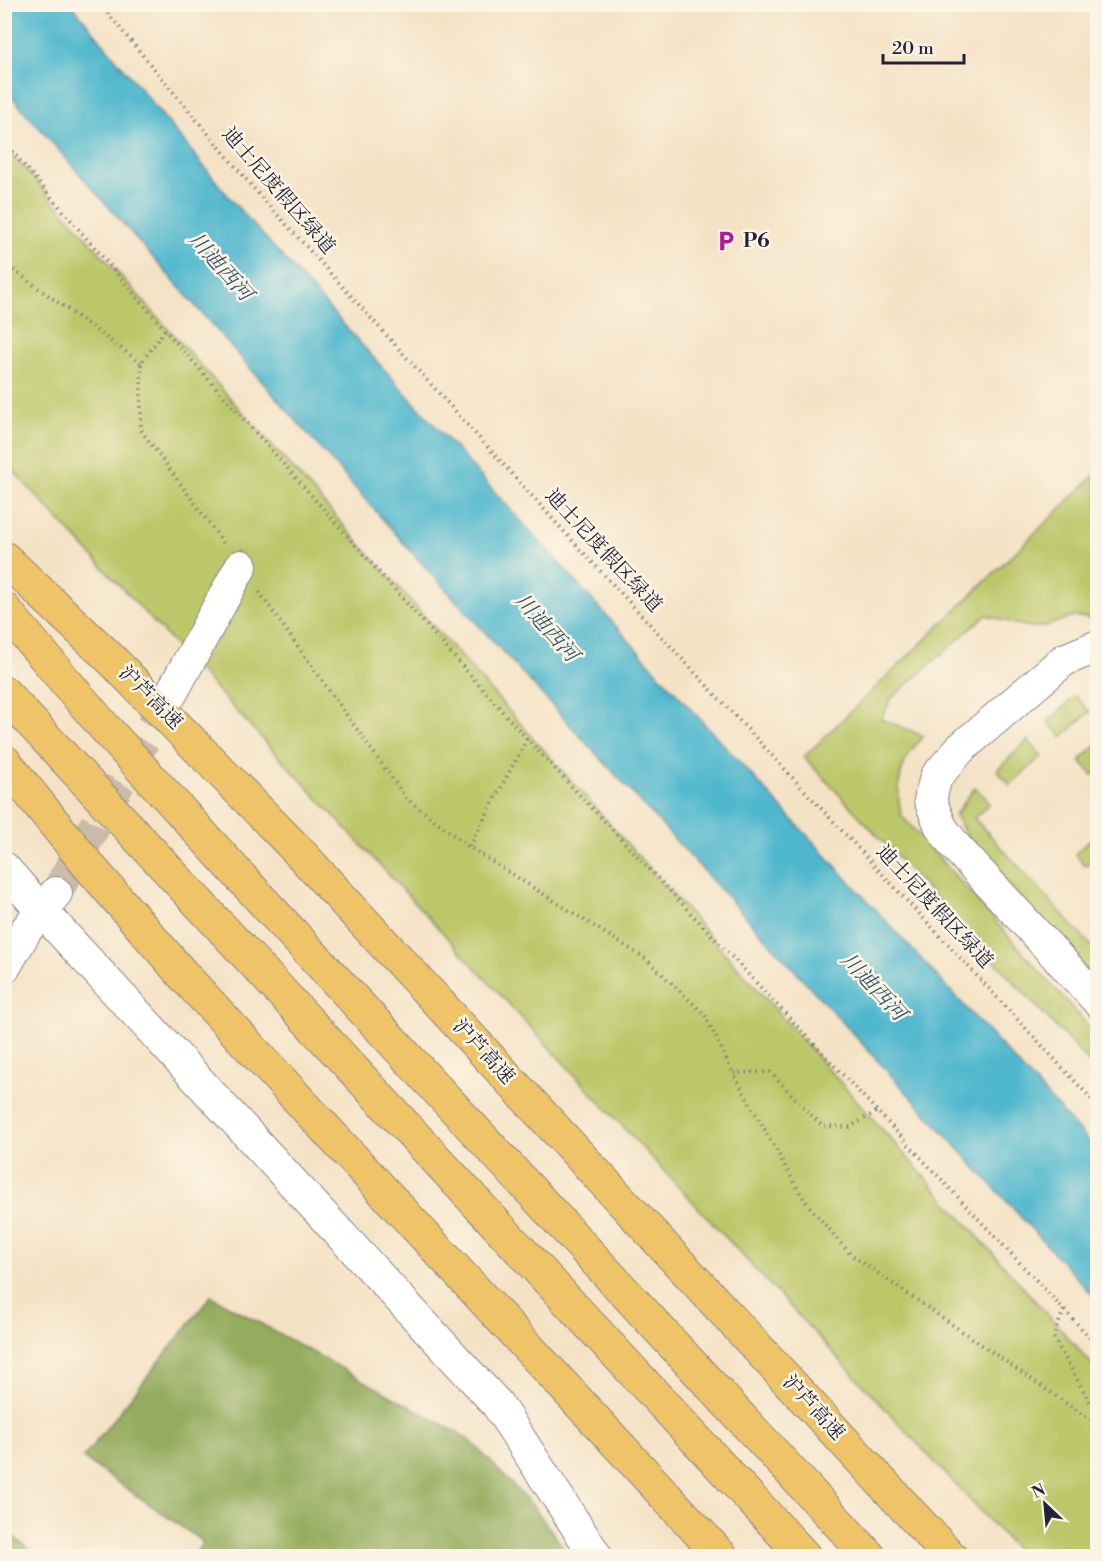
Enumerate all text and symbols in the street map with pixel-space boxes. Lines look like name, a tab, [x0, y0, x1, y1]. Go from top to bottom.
scale bar	[883, 27, 964, 65]
text: 20 m	[892, 37, 934, 60]
street label: 迪士尼度假区绿道	[216, 122, 340, 260]
water label: 川迪西河	[182, 227, 260, 310]
parking icon: P6	[714, 229, 738, 253]
place label: P6	[743, 229, 770, 254]
street label: 迪士尼度假区绿道	[539, 484, 667, 618]
water label: 川迪西河	[508, 588, 586, 671]
street label: 沪芦高速	[113, 661, 187, 735]
street label: 迪士尼度假区绿道	[870, 840, 998, 974]
water label: 川迪西河	[835, 947, 914, 1030]
street label: 沪芦高速	[447, 1014, 519, 1090]
street label: 沪芦高速	[777, 1370, 849, 1446]
north arrow	[1015, 1474, 1075, 1534]
text: N	[1029, 1480, 1049, 1503]

